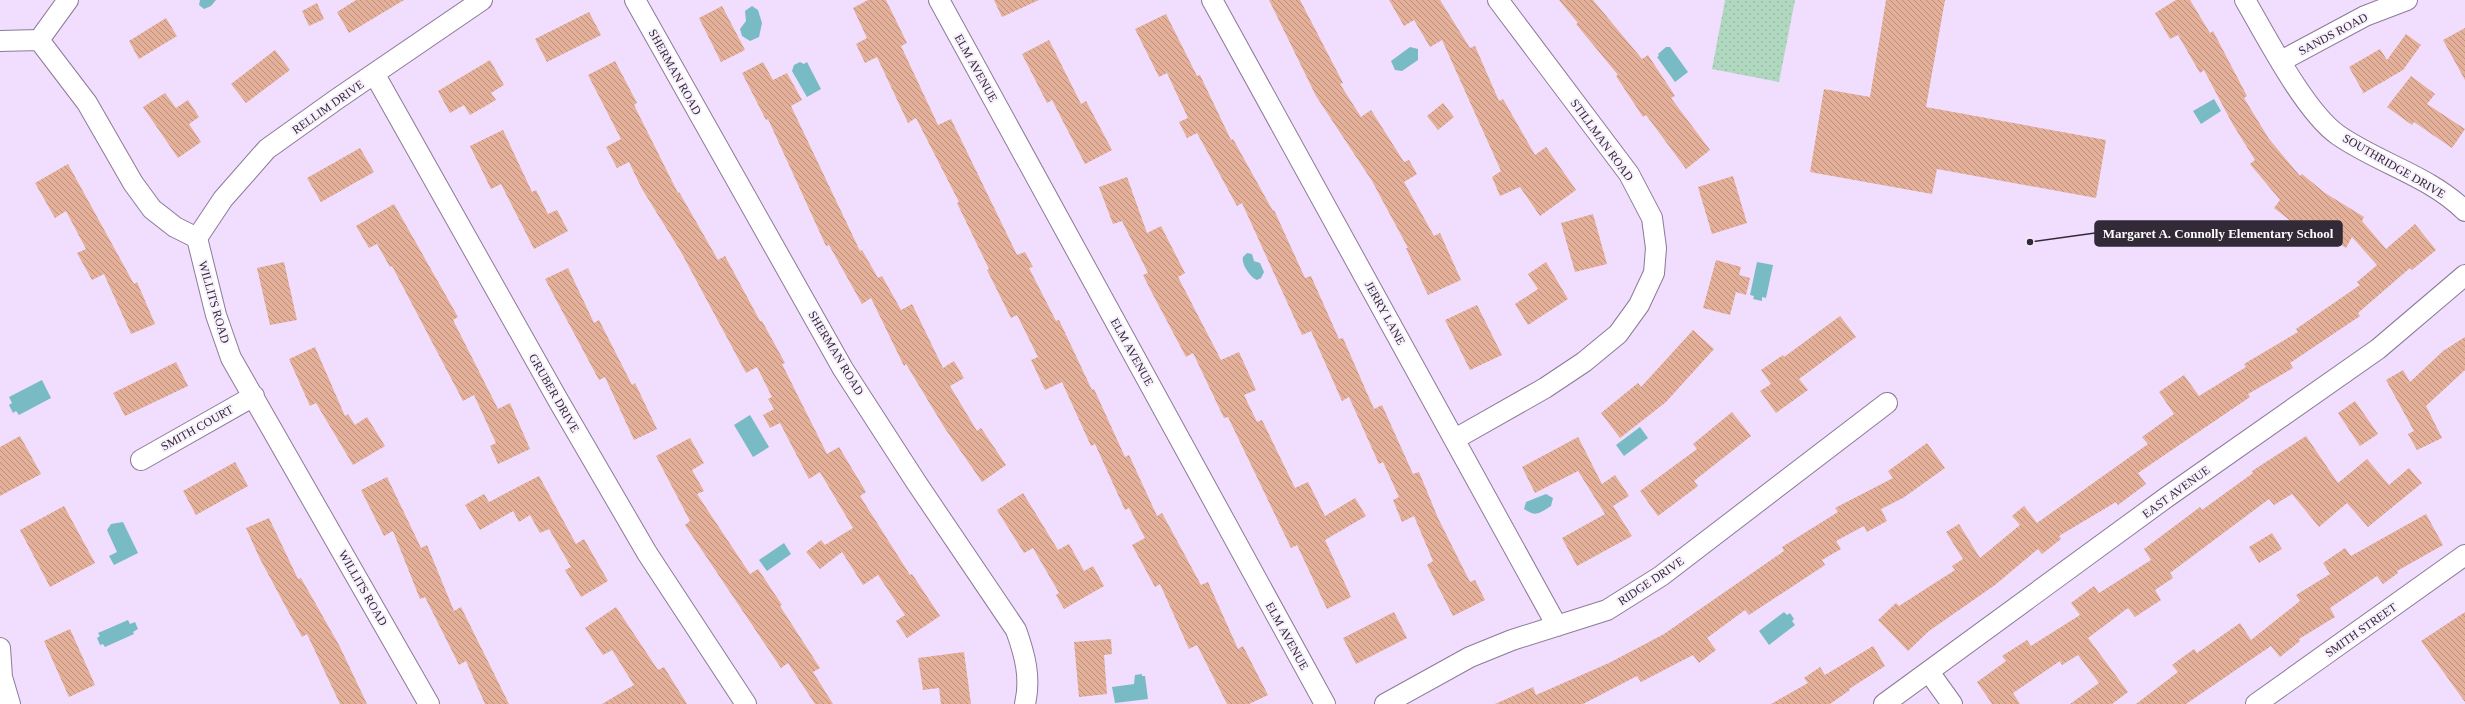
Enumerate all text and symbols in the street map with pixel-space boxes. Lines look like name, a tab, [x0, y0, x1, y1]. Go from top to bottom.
street label: SANDS ROAD	[2296, 10, 2370, 58]
street label: SHERMAN ROAD	[646, 27, 704, 118]
street label: ELM AVENUE	[952, 32, 1000, 104]
street label: RELLIM DRIVE	[289, 77, 367, 137]
street label: STILLMAN ROAD	[1568, 96, 1637, 184]
street label: SOUTHRIDGE DRIVE	[2340, 131, 2448, 201]
callout: Margaret A. Connolly Elementary School	[2095, 221, 2342, 246]
text: Margaret A. Connolly Elementary School	[2103, 226, 2334, 241]
street label: WILLITS ROAD	[196, 259, 233, 345]
street label: JERRY LANE	[1362, 279, 1408, 347]
street label: SHERMAN ROAD	[805, 308, 867, 398]
street label: ELM AVENUE	[1108, 316, 1156, 388]
street label: GRUBER DRIVE	[526, 351, 582, 435]
street label: SMITH COURT	[158, 402, 236, 454]
street label: EAST AVENUE	[2140, 463, 2212, 521]
street label: WILLITS ROAD	[336, 548, 390, 629]
street label: RIDGE DRIVE	[1615, 554, 1687, 608]
street label: ELM AVENUE	[1263, 600, 1311, 672]
street label: SMITH STREET	[2322, 600, 2400, 660]

